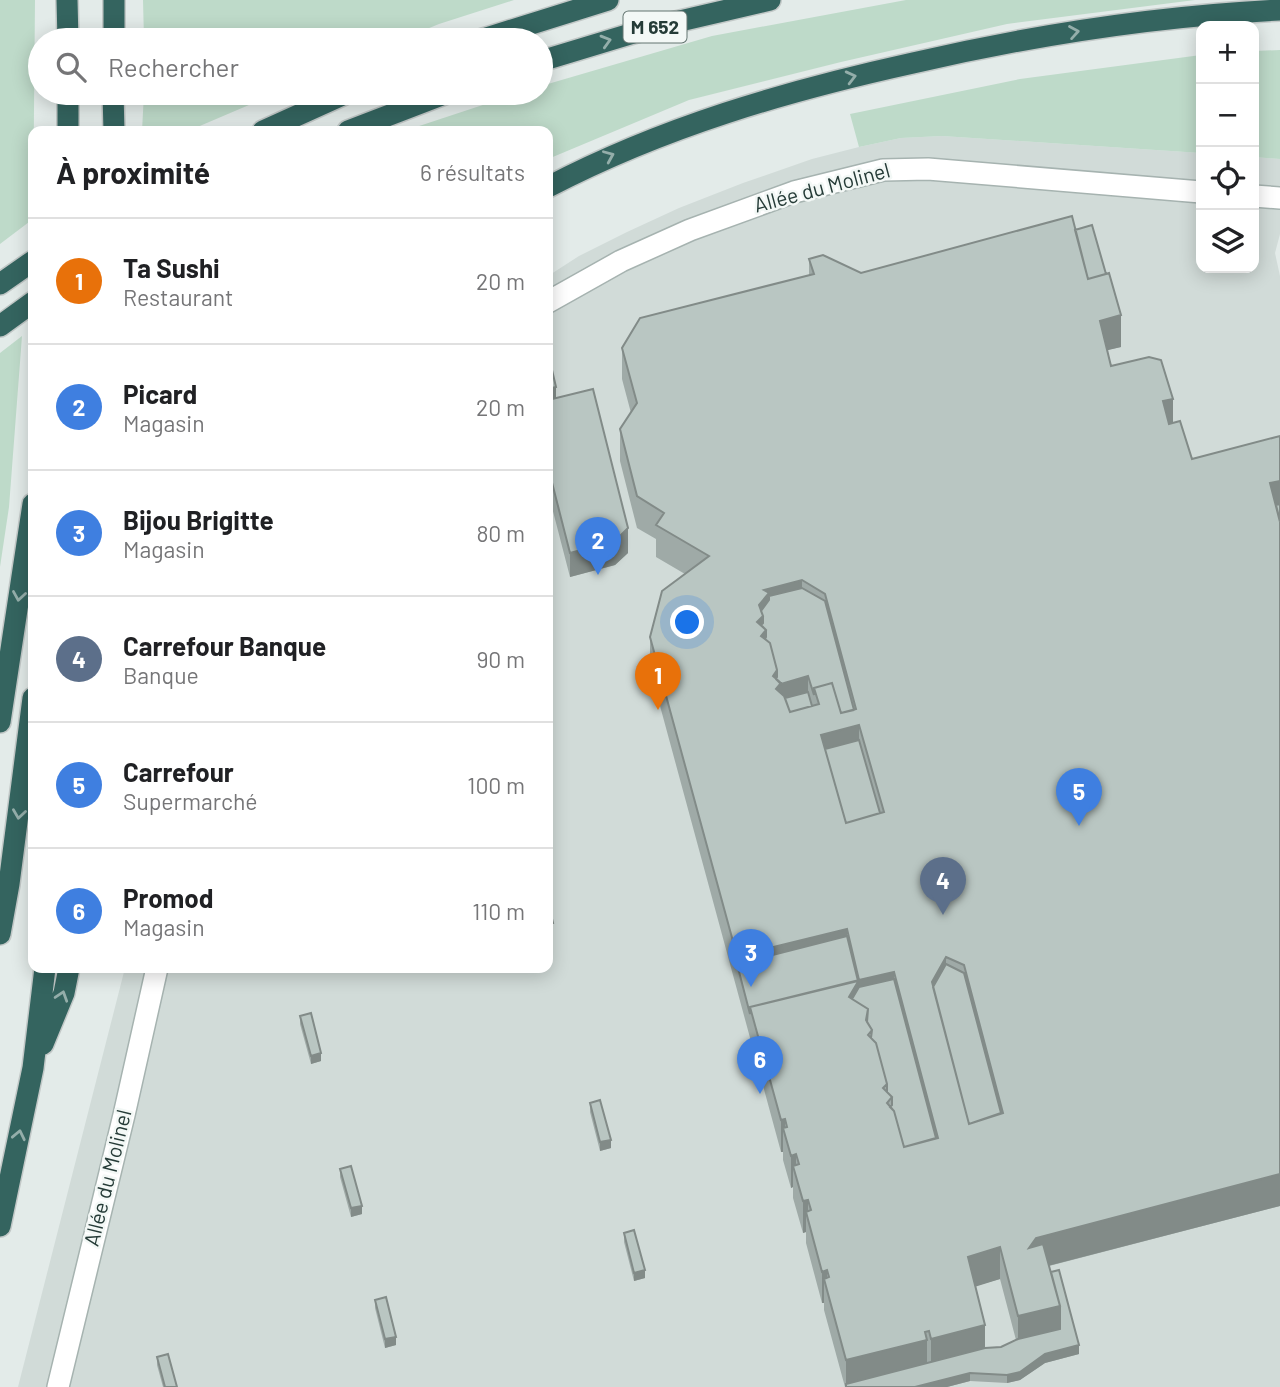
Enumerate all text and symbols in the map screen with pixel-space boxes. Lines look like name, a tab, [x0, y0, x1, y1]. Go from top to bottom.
road number: M 652	[624, 12, 686, 42]
map controls	[1196, 21, 1259, 273]
button: +	[1196, 21, 1259, 84]
one-way arrow	[1068, 25, 1080, 40]
search box	[28, 28, 553, 105]
one-way arrow	[600, 35, 612, 49]
icon: search	[52, 48, 90, 86]
text: Rechercher	[108, 51, 239, 82]
one-way arrow	[845, 71, 857, 85]
button: −	[1196, 84, 1259, 147]
button: locate	[1196, 147, 1259, 210]
one-way arrow	[602, 150, 614, 164]
text: À proximité	[56, 154, 210, 190]
street label: Allée du Molinel	[751, 156, 892, 217]
text: 6 résultats	[420, 158, 525, 186]
button: layers	[1196, 210, 1259, 273]
text: Ta Sushi	[123, 252, 220, 283]
text: 1	[75, 267, 83, 295]
text: 20 m	[476, 267, 525, 295]
text: Restaurant	[123, 283, 233, 311]
text: Picard	[123, 378, 197, 409]
text: 2	[73, 393, 85, 421]
text: 20 m	[476, 393, 525, 421]
text: Magasin	[123, 409, 205, 437]
text: Bijou Brigitte	[123, 504, 274, 535]
pin: 2	[575, 517, 621, 575]
text: 3	[73, 519, 85, 547]
text: 80 m	[476, 519, 525, 547]
text: Magasin	[123, 535, 205, 563]
one-way arrow	[12, 590, 27, 601]
your location	[670, 605, 704, 639]
text: Carrefour Banque	[123, 630, 326, 661]
text: 4	[72, 645, 86, 673]
text: 90 m	[476, 645, 525, 673]
pin: 1	[635, 652, 681, 710]
text: Banque	[123, 661, 199, 689]
text: Carrefour	[123, 756, 234, 787]
pin: 5	[1056, 768, 1102, 826]
text: 5	[73, 771, 85, 799]
text: 100 m	[467, 771, 525, 799]
text: Supermarché	[123, 787, 257, 815]
one-way arrow	[11, 808, 26, 820]
pin: 4	[920, 857, 966, 915]
text: Promod	[123, 882, 213, 913]
text: 6	[73, 897, 85, 925]
text: 110 m	[472, 897, 525, 925]
text: Magasin	[123, 913, 205, 941]
pin: 3	[728, 929, 774, 987]
one-way arrow	[53, 990, 68, 1002]
pin: 6	[737, 1036, 783, 1094]
street label: Allée du Molinel	[78, 1107, 136, 1248]
one-way arrow	[11, 1129, 26, 1141]

